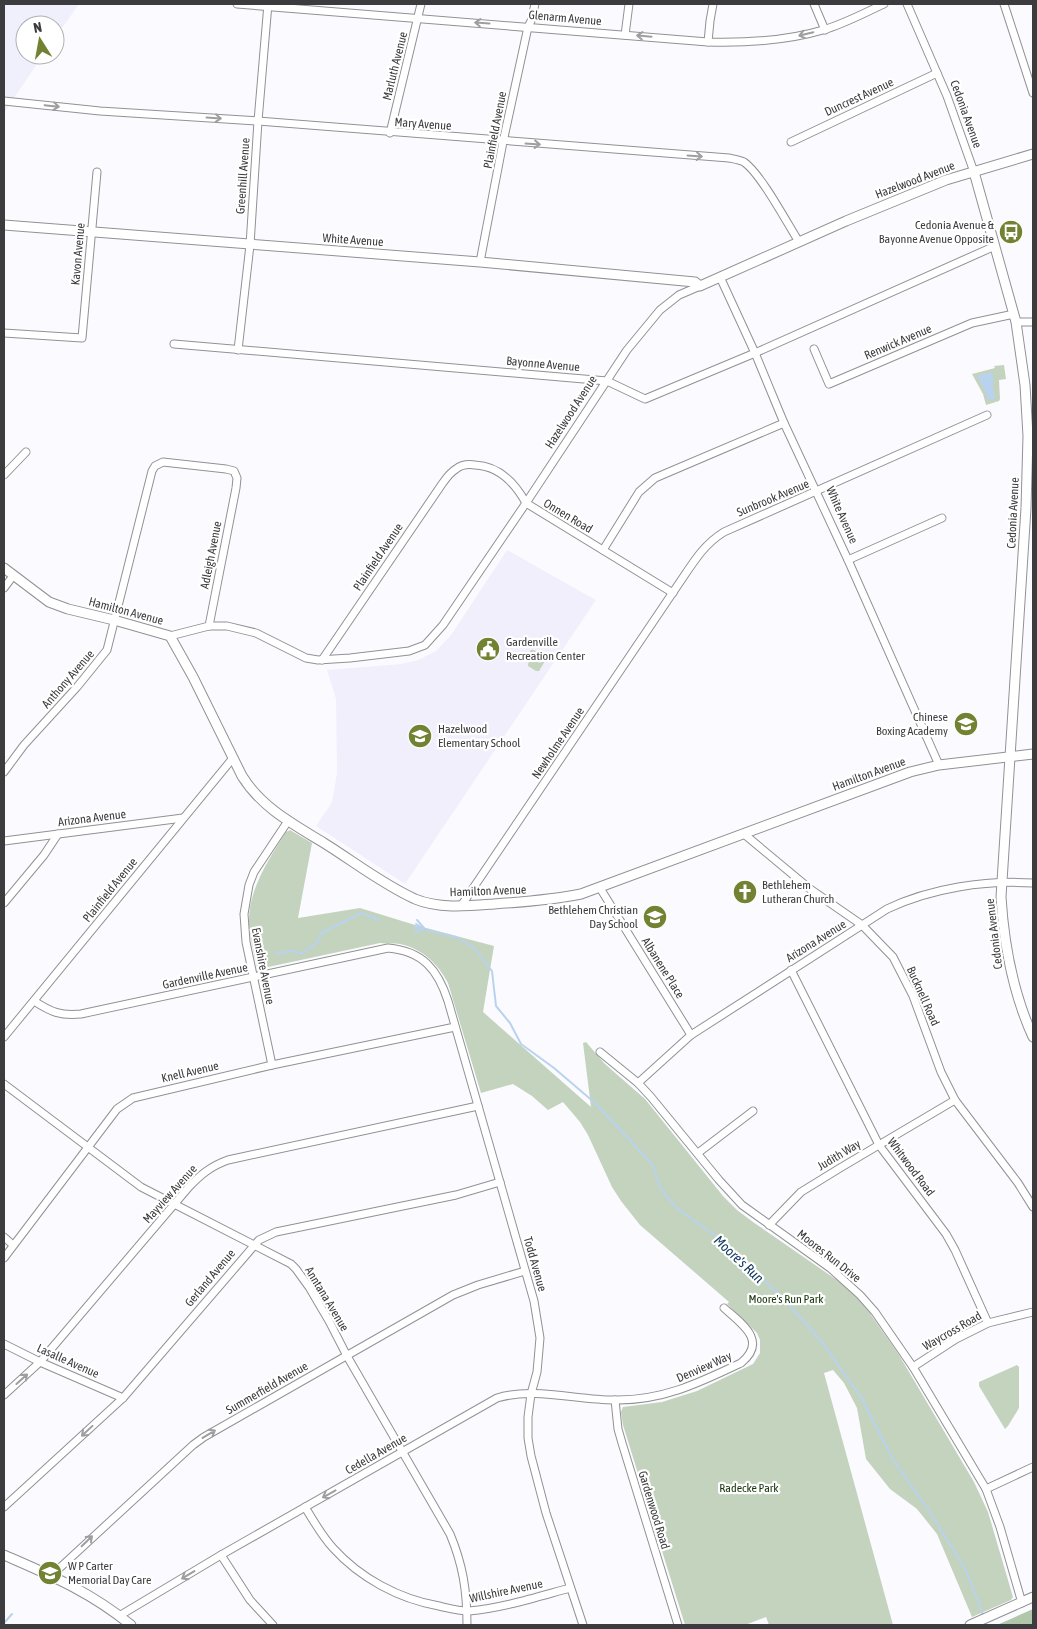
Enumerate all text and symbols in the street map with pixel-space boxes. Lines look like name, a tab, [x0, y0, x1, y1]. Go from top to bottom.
street label: Glenarm Avenue	[528, 8, 602, 28]
north arrow	[15, 15, 65, 65]
text: N	[32, 19, 43, 36]
one-way arrow	[475, 19, 491, 28]
street label: Marluth Avenue	[380, 30, 410, 102]
one-way arrow	[798, 30, 814, 39]
one-way arrow	[637, 32, 653, 41]
street label: Duncrest Avenue	[822, 75, 896, 119]
street label: Cedonia Avenue	[947, 78, 985, 150]
street label: Plainfield Avenue	[481, 90, 509, 170]
one-way arrow	[44, 101, 60, 111]
one-way arrow	[206, 114, 222, 123]
street label: Mary Avenue	[394, 115, 452, 133]
street label: Greenhill Avenue	[233, 137, 253, 215]
one-way arrow	[525, 139, 541, 149]
one-way arrow	[687, 151, 703, 161]
street label: Hazelwood Avenue	[873, 158, 957, 202]
place label: Cedonia Avenue & Bayonne Avenue Opposite	[879, 218, 995, 246]
bus stop icon: Cedonia Avenue & Bayonne Avenue Opposite	[998, 219, 1024, 245]
street label: Kavon Avenue	[68, 222, 88, 286]
street label: White Avenue	[322, 231, 384, 249]
street label: Renwick Avenue	[862, 322, 934, 362]
street label: Bayonne Avenue	[506, 354, 580, 374]
street label: Hazelwood Avenue	[542, 373, 600, 451]
street label: Sunbrook Avenue	[735, 476, 811, 520]
street label: Cedonia Avenue	[1004, 477, 1022, 549]
street label: White Avenue	[823, 484, 861, 546]
street label: Onnen Road	[541, 496, 595, 536]
street label: Adleigh Avenue	[198, 520, 224, 590]
street label: Plainfield Avenue	[350, 521, 406, 593]
street label: Hamilton Avenue	[87, 594, 165, 628]
place label: Gardenville Recreation Center	[506, 635, 585, 663]
public building icon: Gardenville Recreation Center	[475, 636, 501, 662]
street label: Anthony Avenue	[39, 647, 97, 711]
street label: Newholme Avenue	[529, 705, 587, 781]
place label: Chinese Boxing Academy	[876, 710, 948, 738]
school or university icon: Chinese Boxing Academy	[953, 711, 979, 737]
place label: Hazelwood Elementary School	[438, 722, 521, 750]
school or university icon: Hazelwood Elementary School	[407, 723, 433, 749]
street label: Hamilton Avenue	[831, 754, 907, 794]
street label: Arizona Avenue	[57, 807, 127, 829]
street label: Plainfield Avenue	[80, 855, 140, 925]
place label: Bethlehem Lutheran Church	[762, 878, 834, 906]
church icon: Bethlehem Lutheran Church	[732, 879, 758, 905]
street label: Hamilton Avenue	[449, 883, 527, 899]
street label: Cedonia Avenue	[983, 898, 1005, 970]
place label: Bethlehem Christian Day School	[548, 903, 639, 931]
school or university icon: Bethlehem Christian Day School	[642, 904, 668, 930]
street label: Arizona Avenue	[783, 917, 849, 965]
street label: Evanshire Avenue	[249, 926, 277, 1006]
street label: Albanene Place	[639, 935, 687, 1001]
street label: Gardenville Avenue	[161, 960, 249, 992]
street label: Bucknell Road	[904, 964, 942, 1028]
street label: Knell Avenue	[160, 1059, 220, 1085]
street label: Whitwood Road	[885, 1135, 937, 1199]
street label: Judith Way	[815, 1137, 863, 1173]
street label: Mayview Avenue	[140, 1162, 200, 1226]
street label: Moores Run Drive	[794, 1227, 864, 1285]
water label: Moore's Run	[711, 1232, 767, 1286]
street label: Todd Avenue	[520, 1235, 550, 1293]
street label: Gerland Avenue	[182, 1247, 238, 1309]
street label: Anntana Avenue	[302, 1264, 352, 1334]
park label: Moore's Run Park	[748, 1292, 824, 1306]
street label: Waycross Road	[920, 1309, 984, 1353]
street label: Lasalle Avenue	[35, 1341, 101, 1381]
street label: Denview Way	[674, 1349, 734, 1385]
street label: Summerfield Avenue	[224, 1359, 310, 1417]
one-way arrow	[15, 1373, 28, 1385]
one-way arrow	[80, 1425, 93, 1437]
one-way arrow	[201, 1429, 215, 1439]
street label: Cedella Avenue	[343, 1431, 409, 1477]
street label: Gardenwood Road	[635, 1469, 673, 1551]
park label: Radecke Park	[719, 1481, 779, 1495]
one-way arrow	[322, 1489, 337, 1499]
one-way arrow	[81, 1535, 93, 1547]
place label: W P Carter Memorial Day Care	[68, 1559, 151, 1587]
school or university icon: W P Carter Memorial Day Care	[37, 1560, 63, 1586]
one-way arrow	[182, 1570, 196, 1580]
street label: Willshire Avenue	[468, 1576, 544, 1606]

